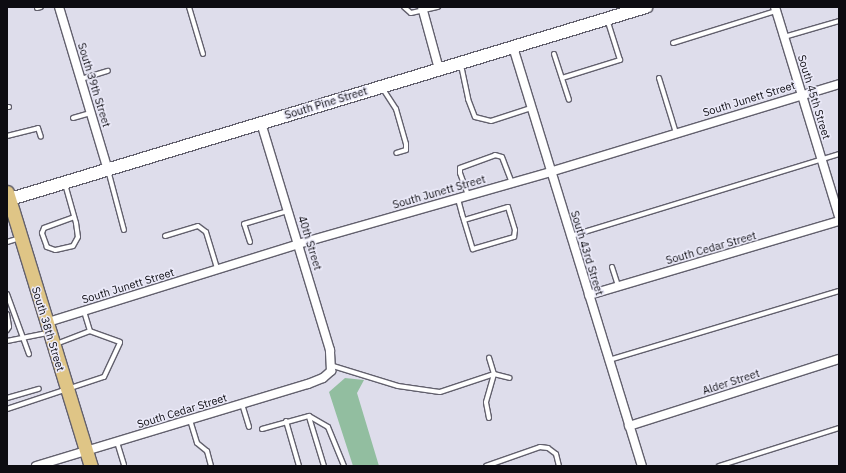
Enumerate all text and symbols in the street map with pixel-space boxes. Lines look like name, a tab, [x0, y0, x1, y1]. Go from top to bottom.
street label: South 39th Street	[75, 41, 113, 129]
street label: South 45th Street	[795, 53, 833, 141]
street label: South Junett Street	[701, 79, 797, 119]
street label: South Pine Street	[283, 84, 369, 122]
street label: South Junett Street	[391, 172, 487, 212]
street label: South 43rd Street	[568, 209, 606, 297]
street label: 40th Street	[295, 214, 325, 272]
street label: South Cedar Street	[664, 229, 758, 267]
street label: South Junett Street	[80, 266, 176, 306]
street label: South 38th Street	[29, 285, 67, 373]
street label: Alder Street	[701, 367, 761, 397]
street label: South Cedar Street	[135, 391, 229, 431]

